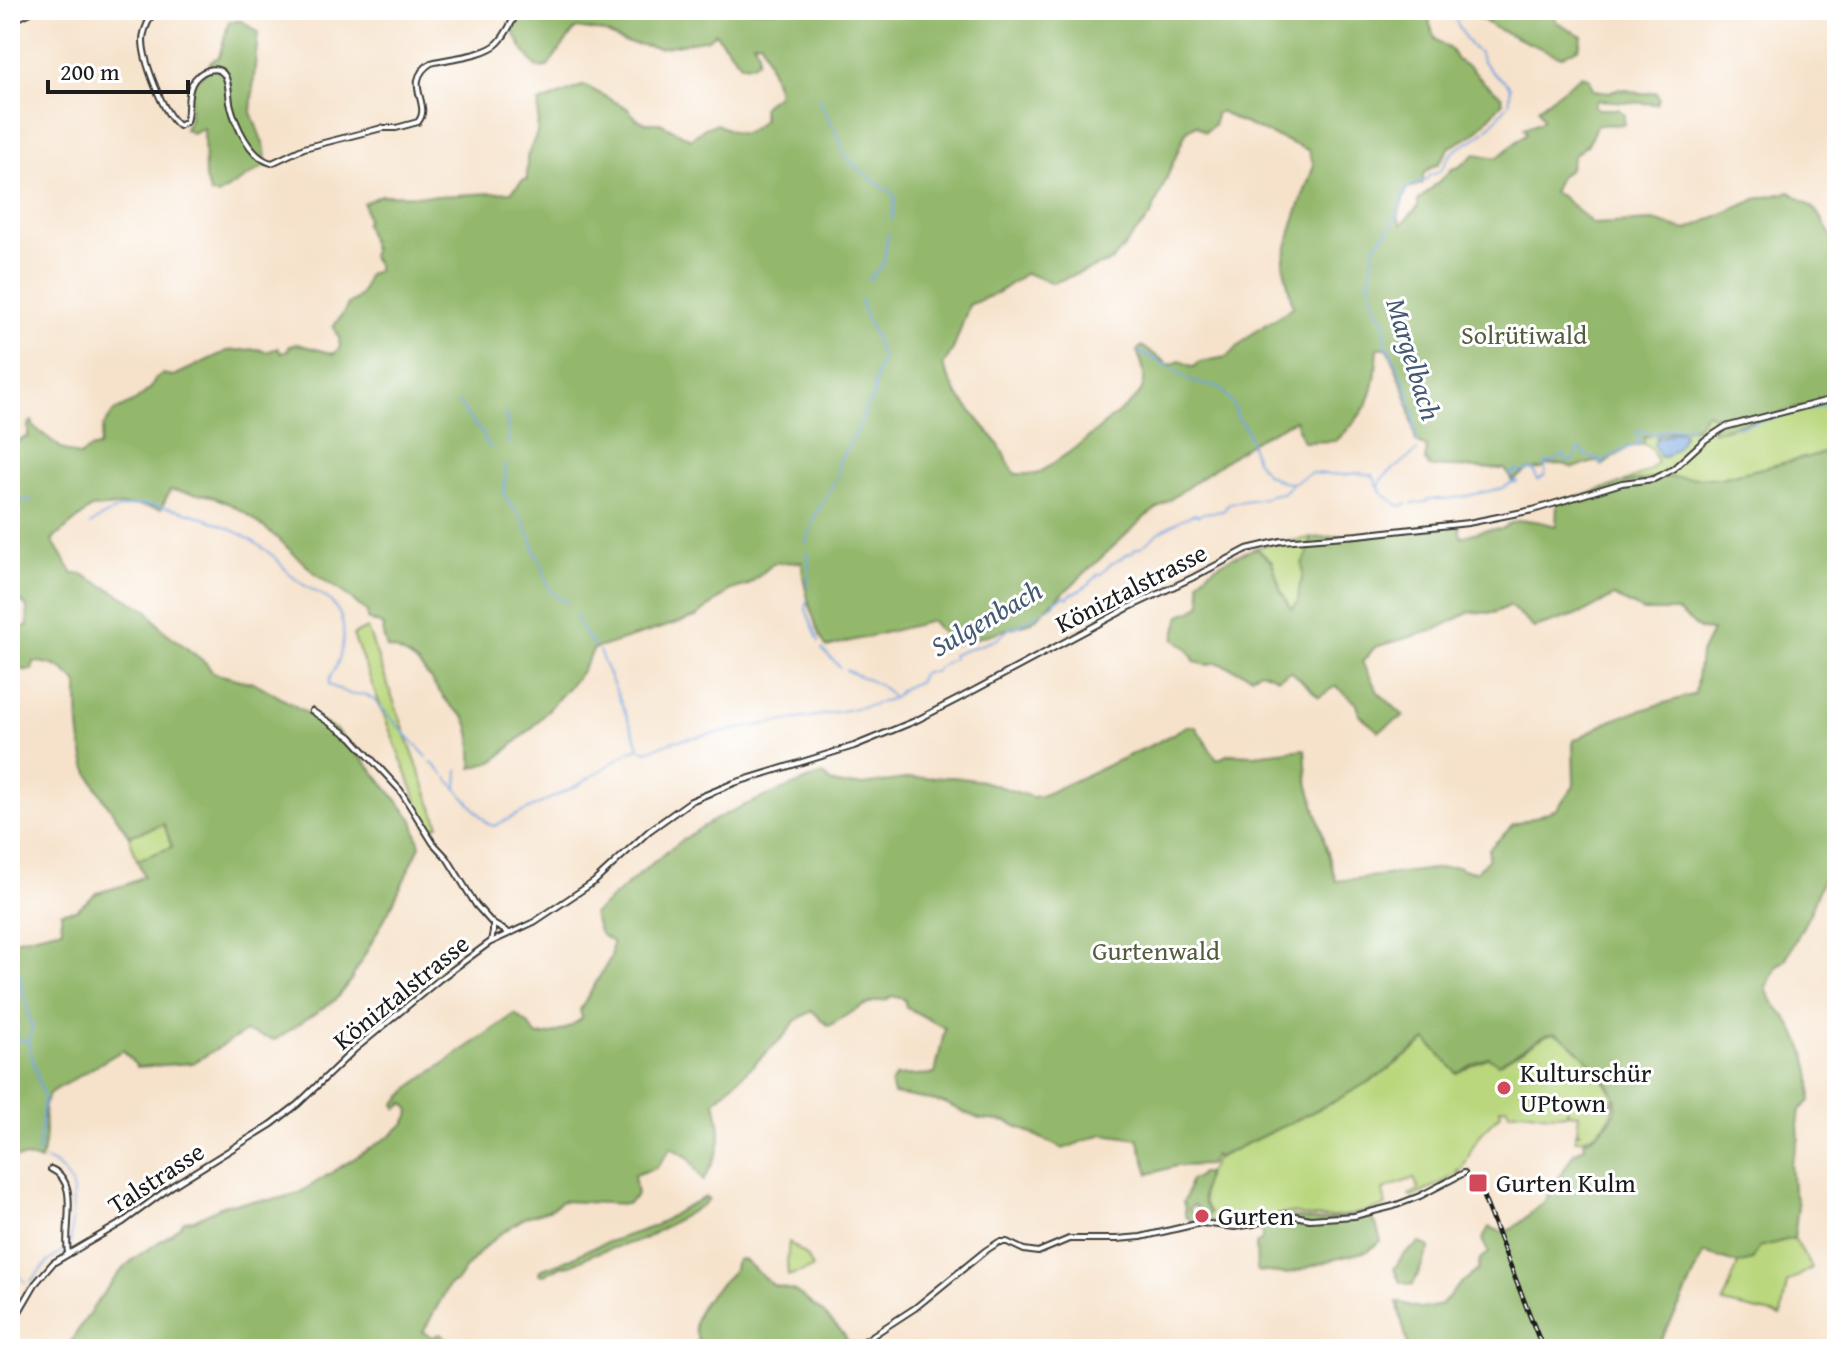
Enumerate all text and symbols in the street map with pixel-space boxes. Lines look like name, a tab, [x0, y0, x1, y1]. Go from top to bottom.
scale bar	[48, 44, 188, 94]
text: 200 m	[60, 54, 120, 89]
water label: Margelbach	[1376, 293, 1452, 425]
park label: Solrütiwald	[1461, 315, 1587, 354]
street label: Köniztalstrasse	[1048, 533, 1213, 643]
water label: Sulgenbach	[922, 569, 1049, 666]
street label: Köniztalstrasse	[324, 924, 477, 1059]
park label: Gurtenwald	[1092, 931, 1220, 970]
place label: Kulturschür UPtown	[1520, 1053, 1652, 1122]
marker: Kulturschür UPtown	[1495, 1079, 1513, 1097]
street label: Talstrasse	[100, 1132, 212, 1223]
place label: Gurten Kulm	[1496, 1163, 1636, 1202]
marker: Gurten Kulm	[1467, 1172, 1489, 1194]
place label: Gurten	[1218, 1196, 1294, 1235]
marker: Gurten	[1193, 1207, 1211, 1225]

